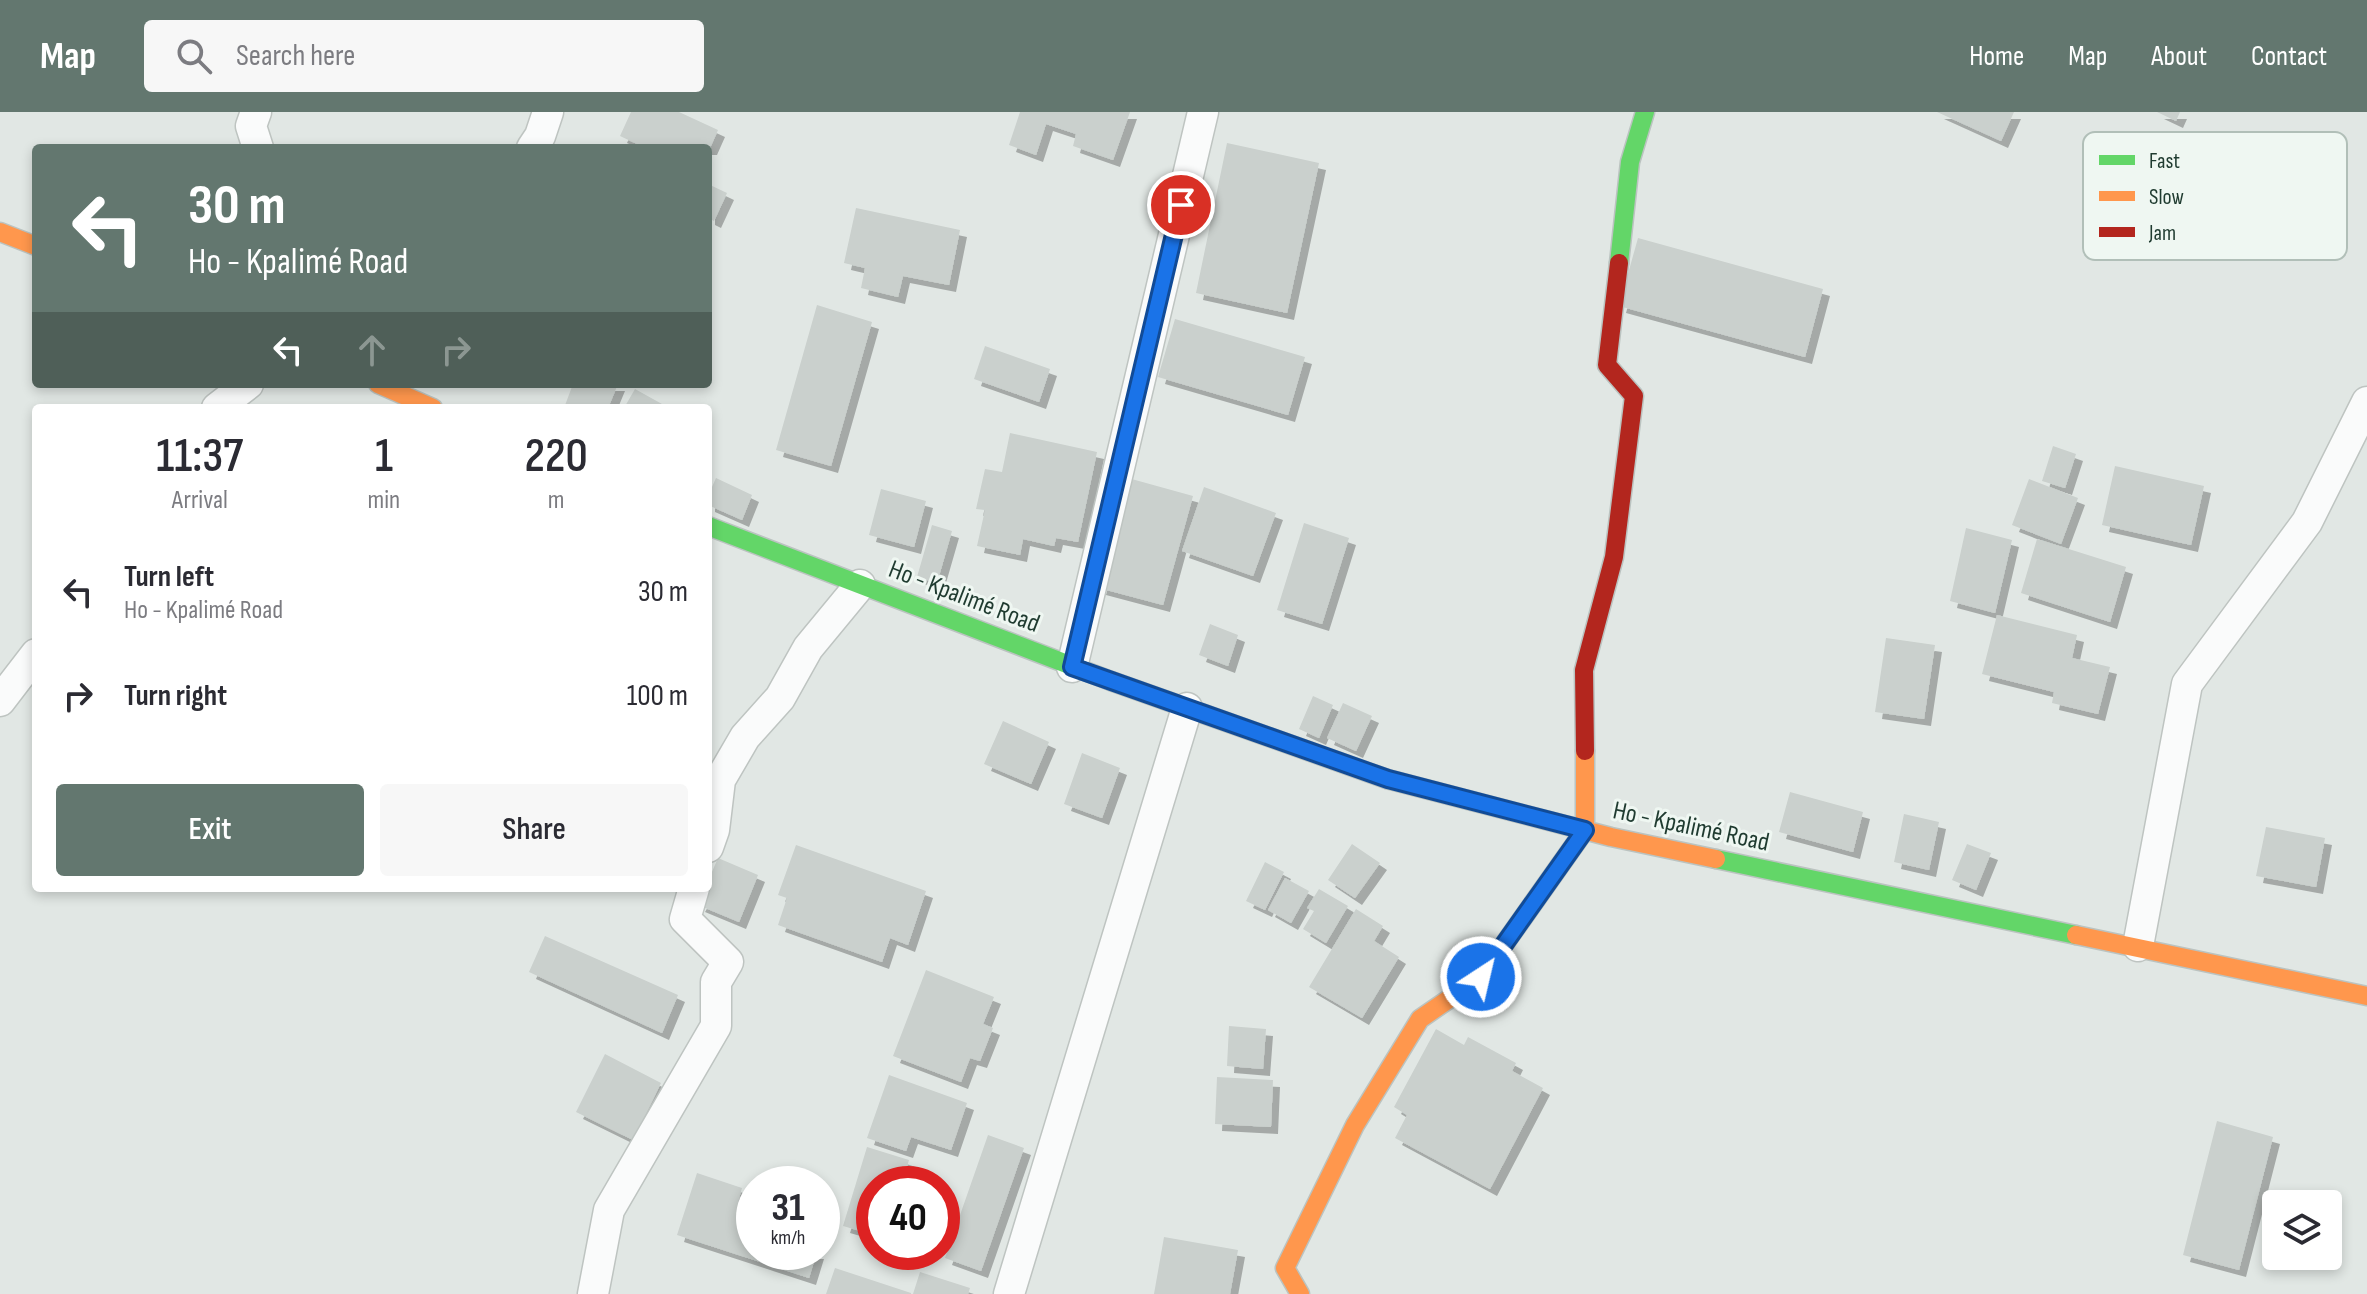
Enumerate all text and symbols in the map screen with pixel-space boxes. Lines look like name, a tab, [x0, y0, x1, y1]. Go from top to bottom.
search box	[144, 20, 704, 92]
text: Map	[40, 34, 96, 79]
icon: search	[172, 34, 216, 78]
text: Search here	[236, 38, 355, 74]
text: Home	[1969, 40, 2024, 73]
text: Map	[2068, 40, 2107, 73]
text: About	[2151, 40, 2207, 73]
text: Contact	[2251, 40, 2327, 73]
legend	[2083, 132, 2347, 260]
text: Fast	[2149, 148, 2180, 175]
pin	[1147, 171, 1215, 239]
text: 30 m	[188, 173, 286, 240]
icon: left	[56, 176, 160, 280]
icon: arrive	[1159, 183, 1203, 227]
text: Slow	[2149, 184, 2184, 211]
text: Jam	[2148, 220, 2176, 247]
text: Ho - Kpalimé Road	[188, 241, 408, 284]
icon: left	[266, 328, 310, 372]
icon: ahead	[350, 328, 394, 372]
icon: right	[434, 328, 478, 372]
text: 11:37	[156, 428, 243, 485]
text: 1	[375, 428, 393, 485]
text: 220	[524, 428, 588, 485]
text: Arrival	[172, 485, 228, 516]
text: min	[368, 485, 400, 516]
text: m	[548, 485, 564, 516]
street label: Ho - Kpalimé Road	[884, 554, 1044, 640]
text: Turn left	[124, 559, 214, 595]
icon: left	[56, 570, 100, 614]
text: 30 m	[638, 574, 688, 610]
text: Ho - Kpalimé Road	[124, 595, 283, 626]
icon: right	[56, 674, 100, 718]
text: Turn right	[124, 678, 227, 714]
text: 100 m	[627, 678, 688, 714]
button: Exit	[56, 784, 364, 876]
button: Share	[380, 784, 688, 876]
street label: Ho - Kpalimé Road	[1610, 795, 1772, 859]
position arrow	[1439, 935, 1523, 1019]
speed limit sign: 40	[856, 1166, 960, 1270]
text: 31	[771, 1184, 805, 1232]
map controls	[2262, 1190, 2342, 1270]
button: layers	[2262, 1190, 2342, 1270]
text: km/h	[771, 1226, 805, 1250]

